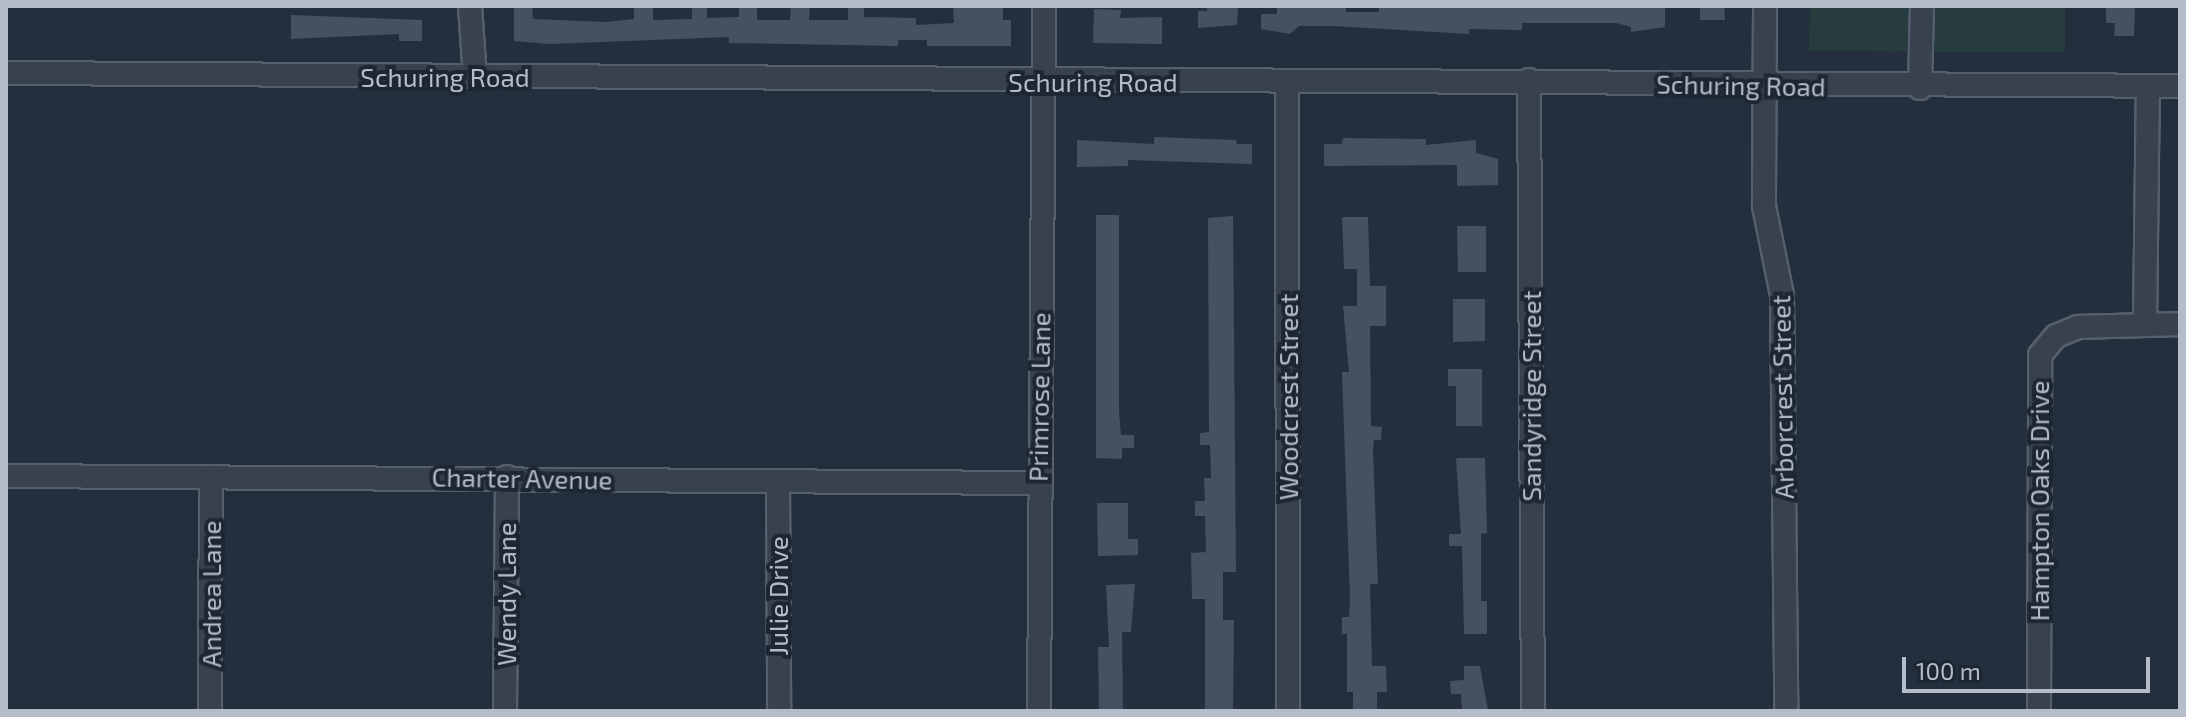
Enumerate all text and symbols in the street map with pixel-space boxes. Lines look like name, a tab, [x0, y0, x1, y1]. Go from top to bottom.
street label: Schuring Road	[360, 61, 530, 93]
street label: Schuring Road	[1008, 66, 1178, 98]
street label: Schuring Road	[1656, 68, 1826, 102]
street label: Sandyridge Street	[1515, 291, 1547, 501]
street label: Woodcrest Street	[1272, 294, 1304, 500]
street label: Arborcrest Street	[1765, 295, 1799, 499]
street label: Primrose Lane	[1022, 312, 1056, 482]
street label: Hampton Oaks Drive	[2023, 381, 2055, 621]
street label: Charter Avenue	[431, 461, 613, 495]
street label: Andrea Lane	[195, 520, 227, 668]
street label: Wendy Lane	[490, 522, 522, 666]
street label: Julie Drive	[762, 536, 794, 656]
scale bar	[1906, 641, 2154, 691]
text: 100 m	[1916, 656, 1981, 685]

